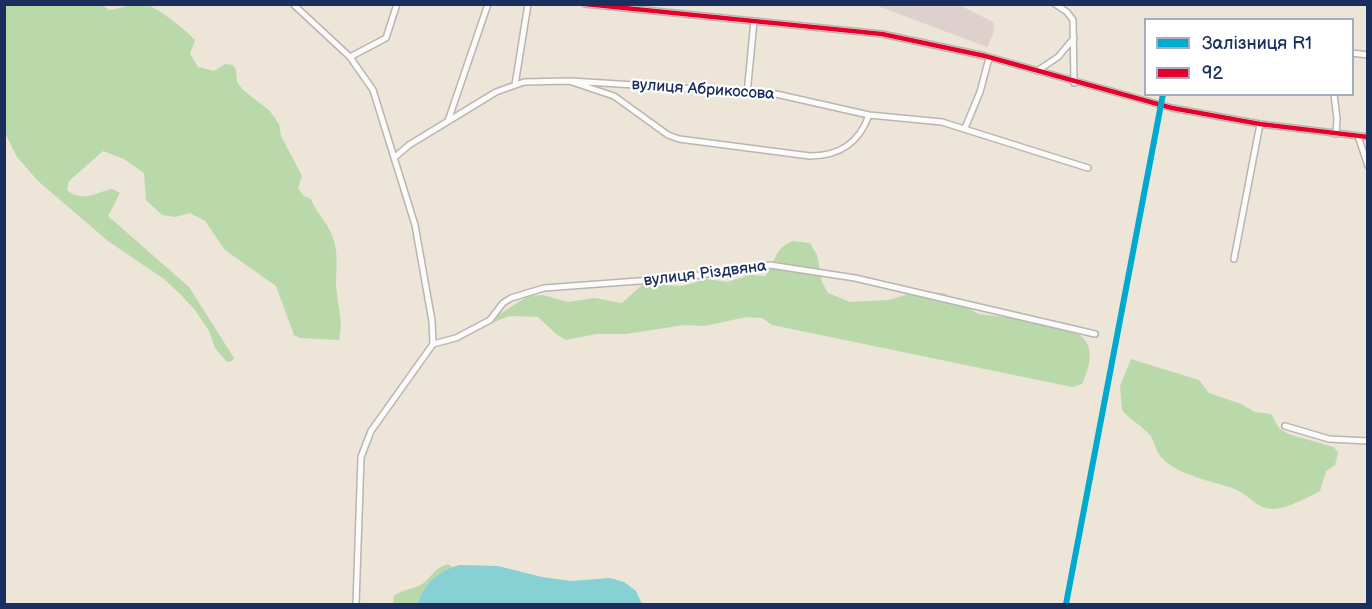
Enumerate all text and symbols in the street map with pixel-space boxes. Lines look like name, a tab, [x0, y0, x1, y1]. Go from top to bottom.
legend	[1144, 18, 1354, 96]
text: Залізниця R1	[1202, 33, 1312, 54]
text: 92	[1202, 63, 1223, 84]
street label: вулиця Абрикосова	[631, 75, 775, 105]
street label: вулиця Різдвяна	[642, 257, 768, 291]

